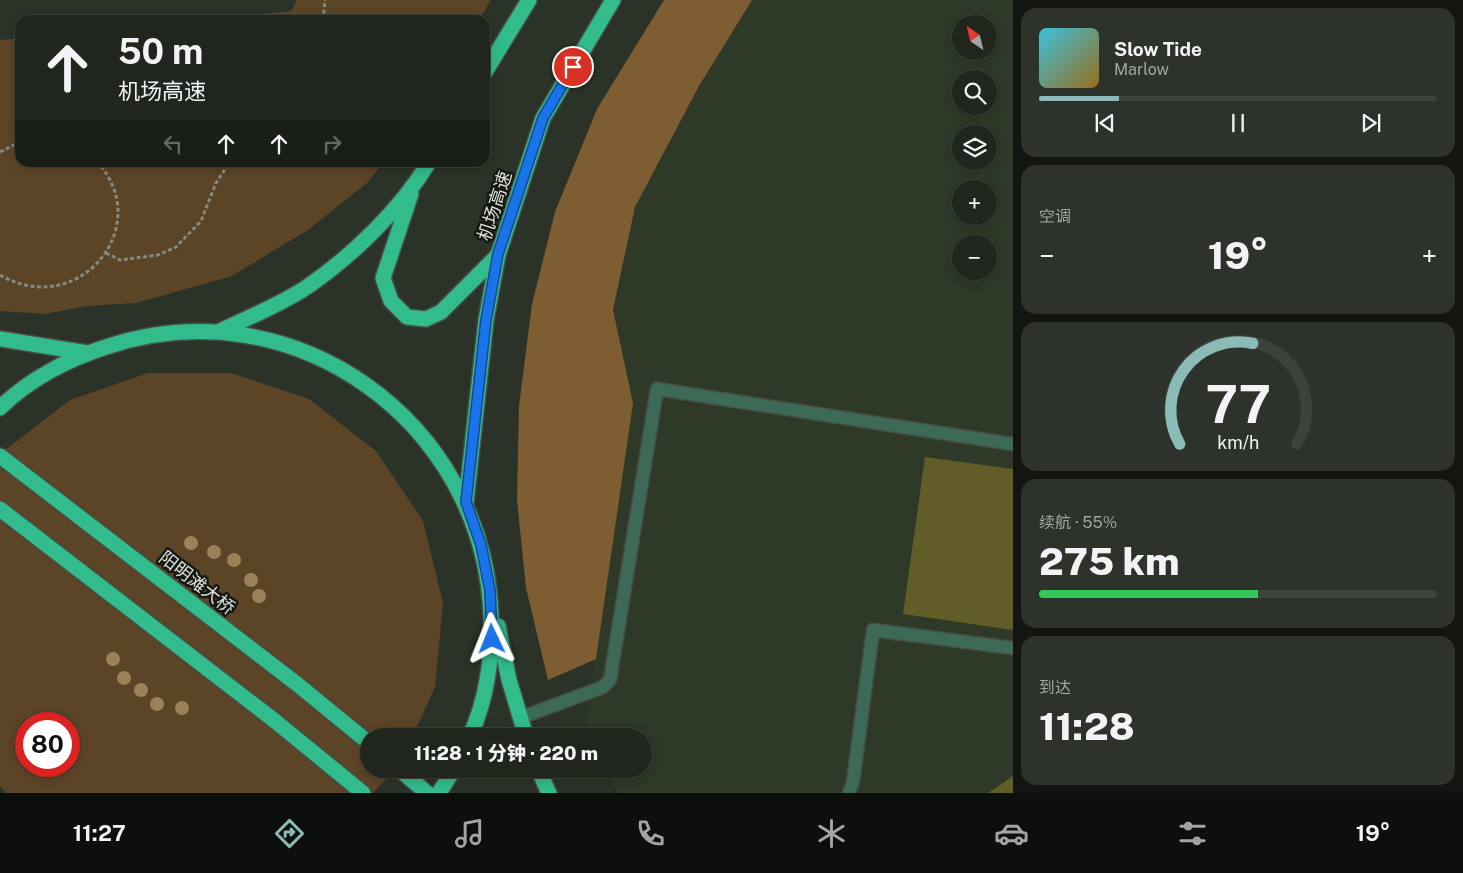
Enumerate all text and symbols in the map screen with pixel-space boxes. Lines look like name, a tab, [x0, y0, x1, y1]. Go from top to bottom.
north arrow	[952, 15, 998, 60]
map controls	[952, 15, 997, 280]
text: 50 m	[118, 31, 203, 72]
icon: ahead	[35, 35, 100, 100]
text: Slow Tide	[1114, 38, 1202, 60]
pin	[552, 46, 594, 88]
icon: arrive	[559, 53, 587, 81]
text: Marlow	[1114, 60, 1169, 79]
button: search	[952, 70, 997, 115]
text: 机场高速	[118, 78, 206, 104]
icon: previous	[1091, 109, 1119, 137]
icon: pause	[1224, 109, 1252, 137]
icon: next	[1357, 109, 1385, 137]
button: layers	[952, 125, 997, 170]
icon: left	[159, 130, 187, 158]
icon: ahead	[212, 130, 240, 158]
icon: ahead	[265, 130, 293, 158]
icon: right	[318, 130, 346, 158]
street label: 机场高速	[473, 168, 516, 243]
button: +	[952, 180, 997, 225]
text: 空调	[1039, 207, 1071, 226]
text: 19°	[1208, 233, 1268, 278]
button: −	[952, 235, 997, 280]
text: −	[1039, 239, 1055, 272]
text: +	[1421, 239, 1437, 272]
text: 77	[1205, 374, 1271, 435]
text: km/h	[1217, 432, 1259, 453]
text: 续航 · 55%	[1039, 513, 1117, 532]
text: 275 km	[1039, 539, 1179, 584]
street label: 阳明滩大桥	[155, 547, 239, 619]
position arrow	[465, 612, 517, 664]
text: 到达	[1039, 678, 1071, 697]
text: 11:28	[1039, 704, 1135, 749]
speed limit sign: 80	[15, 712, 80, 777]
text: 11:28 · 1 分钟 · 220 m	[414, 742, 598, 764]
icon: directions	[272, 816, 307, 851]
icon: music	[452, 816, 487, 851]
icon: phone	[633, 816, 668, 851]
icon: climate	[814, 816, 849, 851]
icon: car	[994, 816, 1029, 851]
icon: filters	[1175, 816, 1210, 851]
text: 11:27	[73, 820, 126, 846]
text: 19°	[1356, 820, 1390, 846]

